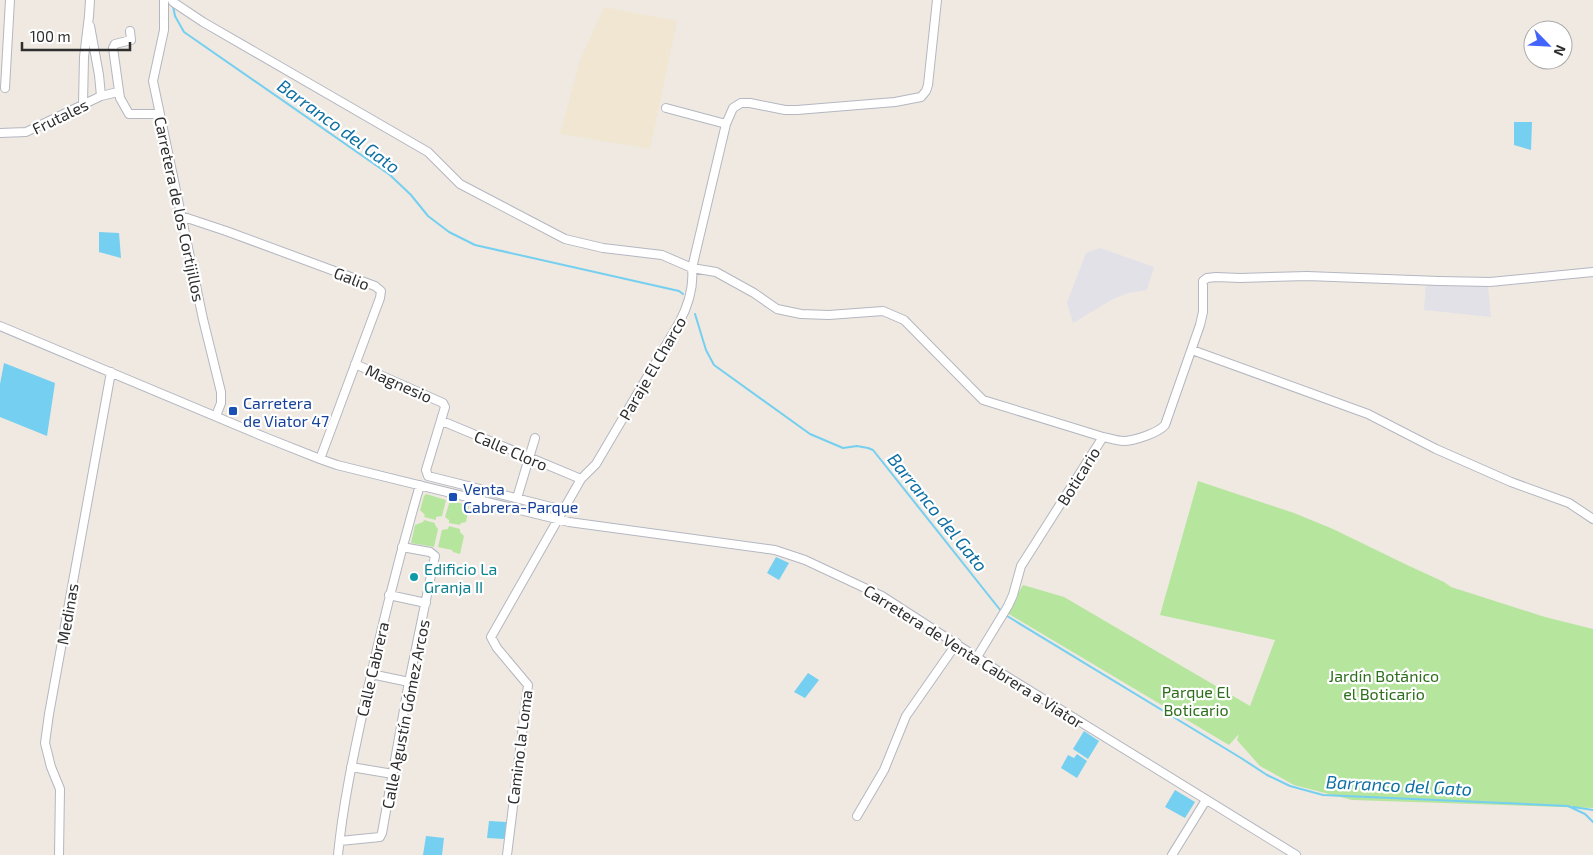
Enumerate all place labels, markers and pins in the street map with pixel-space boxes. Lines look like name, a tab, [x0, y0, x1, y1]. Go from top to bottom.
place label: Carretera de Viator 47	[243, 393, 329, 430]
marker: Carretera de Viator 47	[227, 405, 239, 417]
place label: Venta Cabrera-Parque	[463, 479, 578, 516]
marker: Venta Cabrera-Parque	[447, 491, 459, 503]
place label: Edificio La Granja II	[424, 559, 497, 597]
marker: Edificio La Granja II	[408, 571, 420, 583]

